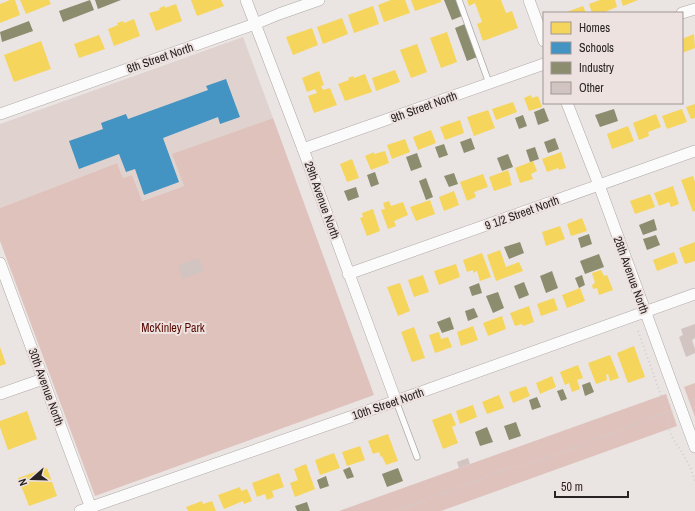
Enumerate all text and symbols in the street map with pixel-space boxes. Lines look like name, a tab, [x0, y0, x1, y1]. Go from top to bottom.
legend	[543, 12, 683, 104]
text: Homes	[579, 20, 610, 36]
street label: 8th Street North	[125, 39, 195, 77]
text: Schools	[579, 40, 614, 56]
text: Industry	[579, 60, 614, 76]
text: Other	[579, 80, 604, 96]
street label: 9th Street North	[389, 88, 459, 126]
street label: 29th Avenue North	[301, 159, 343, 241]
street label: 9 1/2 Street North	[483, 192, 561, 234]
street label: 28th Avenue North	[610, 234, 652, 316]
park label: McKinley Park	[141, 320, 205, 336]
street label: 30th Avenue North	[25, 346, 67, 428]
street label: 10th Street North	[350, 384, 426, 424]
north arrow	[12, 459, 52, 499]
scale bar	[555, 473, 628, 499]
text: N	[15, 477, 30, 488]
text: 50 m	[561, 479, 583, 495]

